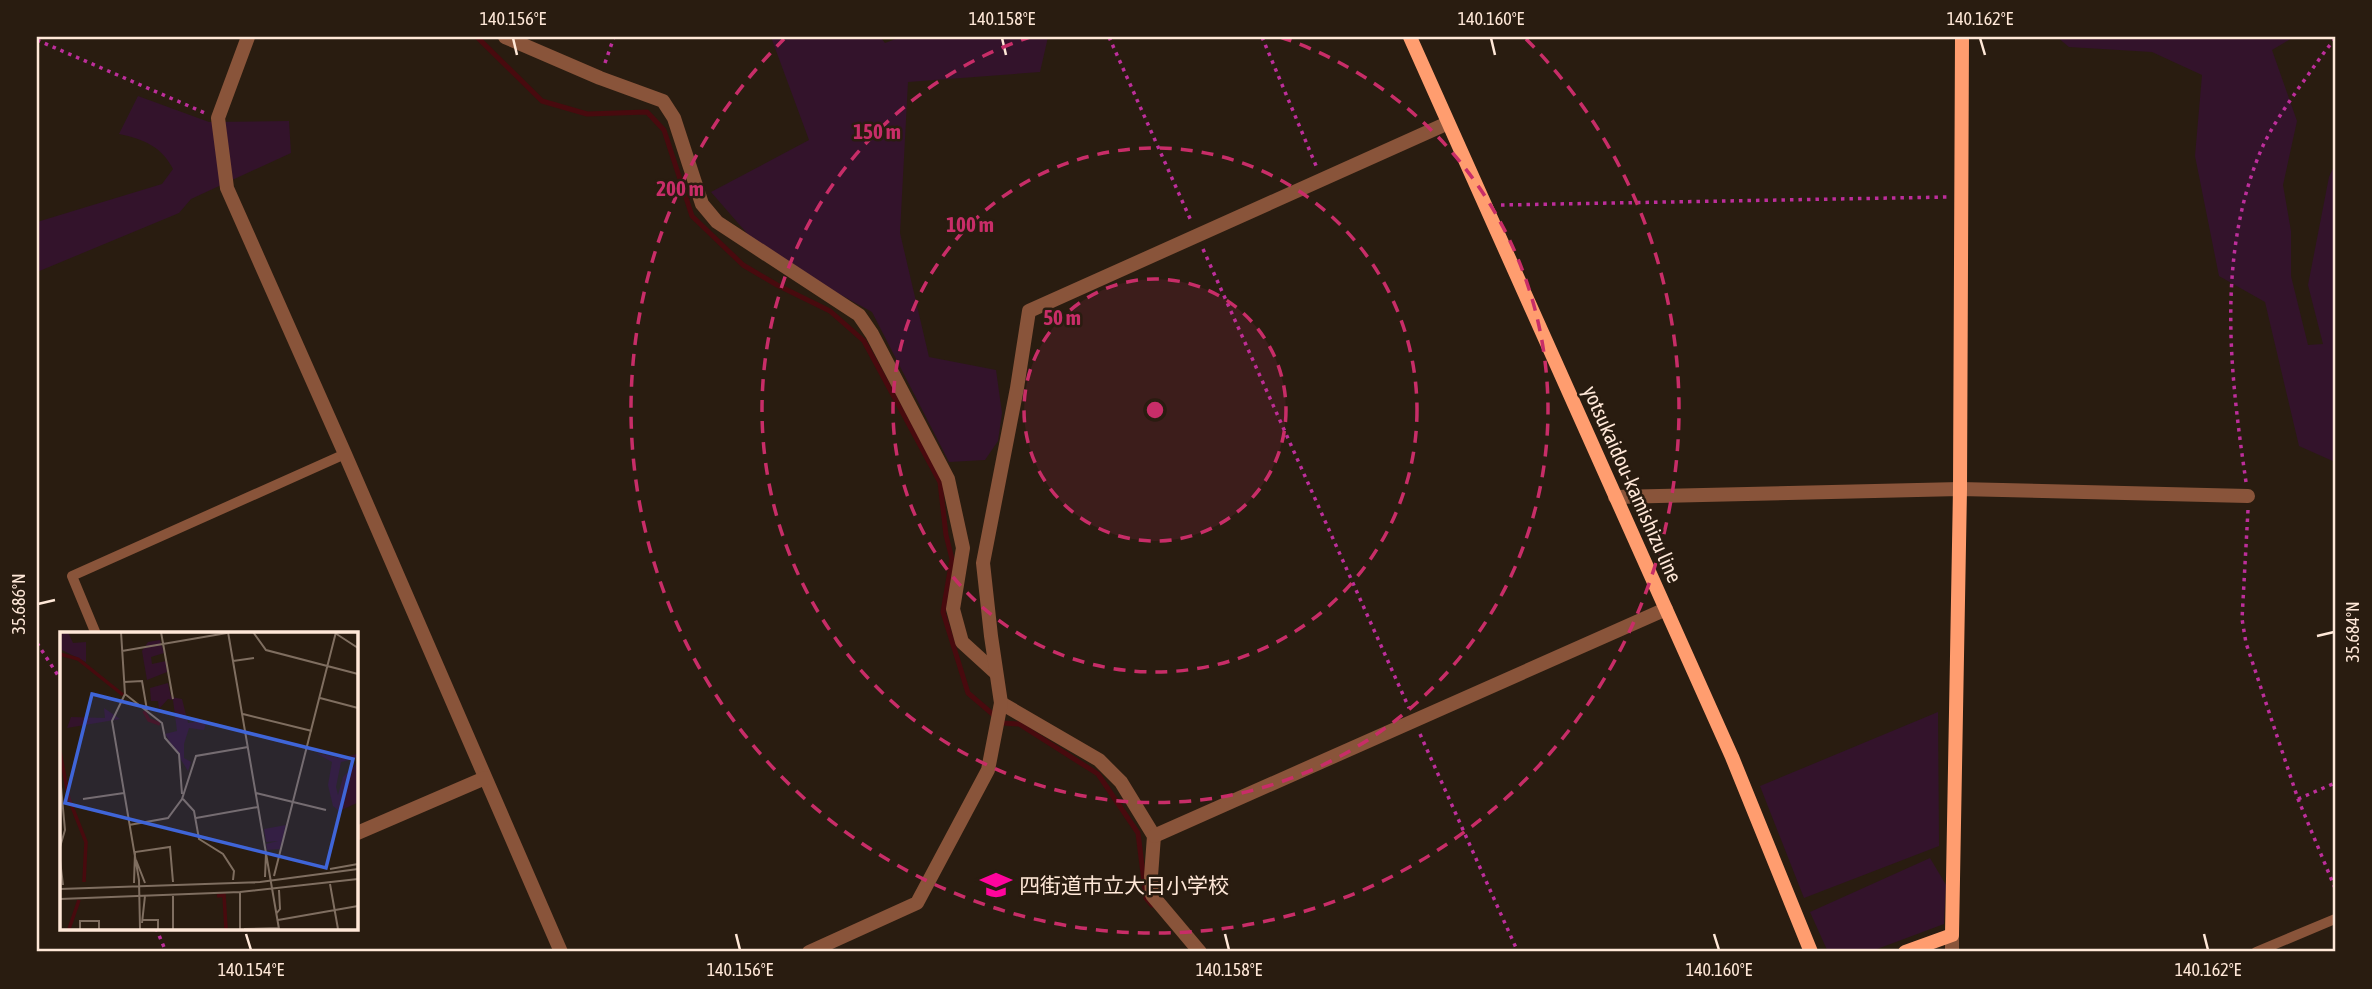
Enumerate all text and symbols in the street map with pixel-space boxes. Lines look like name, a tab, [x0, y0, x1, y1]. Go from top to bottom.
text: 140.156°E	[480, 8, 547, 29]
text: 140.158°E	[969, 8, 1036, 29]
text: 140.160°E	[1458, 8, 1525, 29]
text: 140.162°E	[1947, 8, 2014, 29]
text: 150 m	[853, 119, 901, 143]
text: 200 m	[656, 176, 704, 200]
text: 100 m	[946, 212, 994, 236]
text: 50 m	[1043, 305, 1081, 329]
street label: yotsukaidou-kamishizu line	[1579, 382, 1687, 586]
centre of rings	[1143, 398, 1167, 422]
text: 35.686°N	[8, 573, 29, 635]
text: 35.684°N	[2342, 601, 2363, 663]
inset map	[60, 632, 357, 930]
school or university icon: 四街道市立大日小学校	[979, 868, 1013, 902]
place label: 四街道市立大日小学校	[1019, 873, 1229, 897]
text: 140.154°E	[218, 959, 285, 980]
text: 140.156°E	[707, 959, 774, 980]
text: 140.158°E	[1196, 959, 1263, 980]
text: 140.160°E	[1686, 959, 1753, 980]
text: 140.162°E	[2175, 959, 2242, 980]

